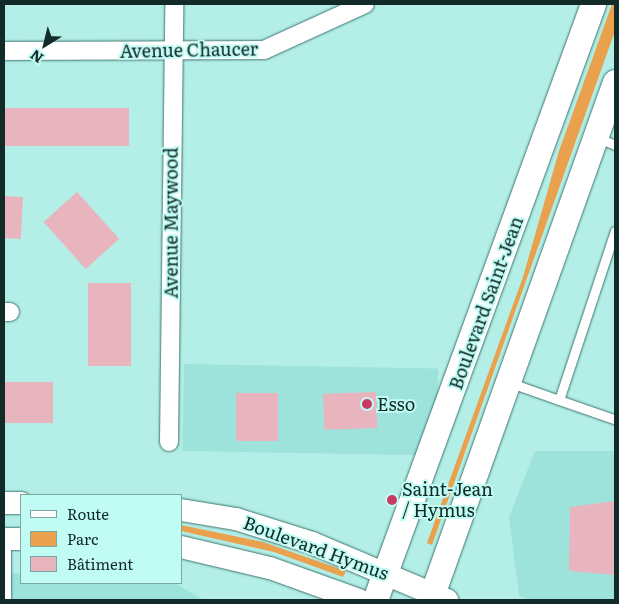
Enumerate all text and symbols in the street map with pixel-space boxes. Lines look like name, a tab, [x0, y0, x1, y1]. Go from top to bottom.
north arrow	[20, 20, 70, 70]
street label: Avenue Chaucer	[120, 38, 258, 62]
text: N	[26, 46, 47, 69]
street label: Avenue Maywood	[160, 148, 182, 298]
street label: Boulevard Saint-Jean	[445, 214, 527, 392]
place label: Esso	[377, 393, 415, 415]
marker: Esso	[361, 398, 373, 410]
place label: Saint-Jean / Hymus	[402, 479, 493, 522]
legend	[20, 494, 182, 584]
marker: Saint-Jean / Hymus	[386, 494, 398, 506]
text: Route	[67, 502, 109, 525]
street label: Boulevard Hymus	[240, 512, 392, 584]
text: Parc	[67, 527, 98, 550]
text: Bâtiment	[67, 552, 133, 575]

